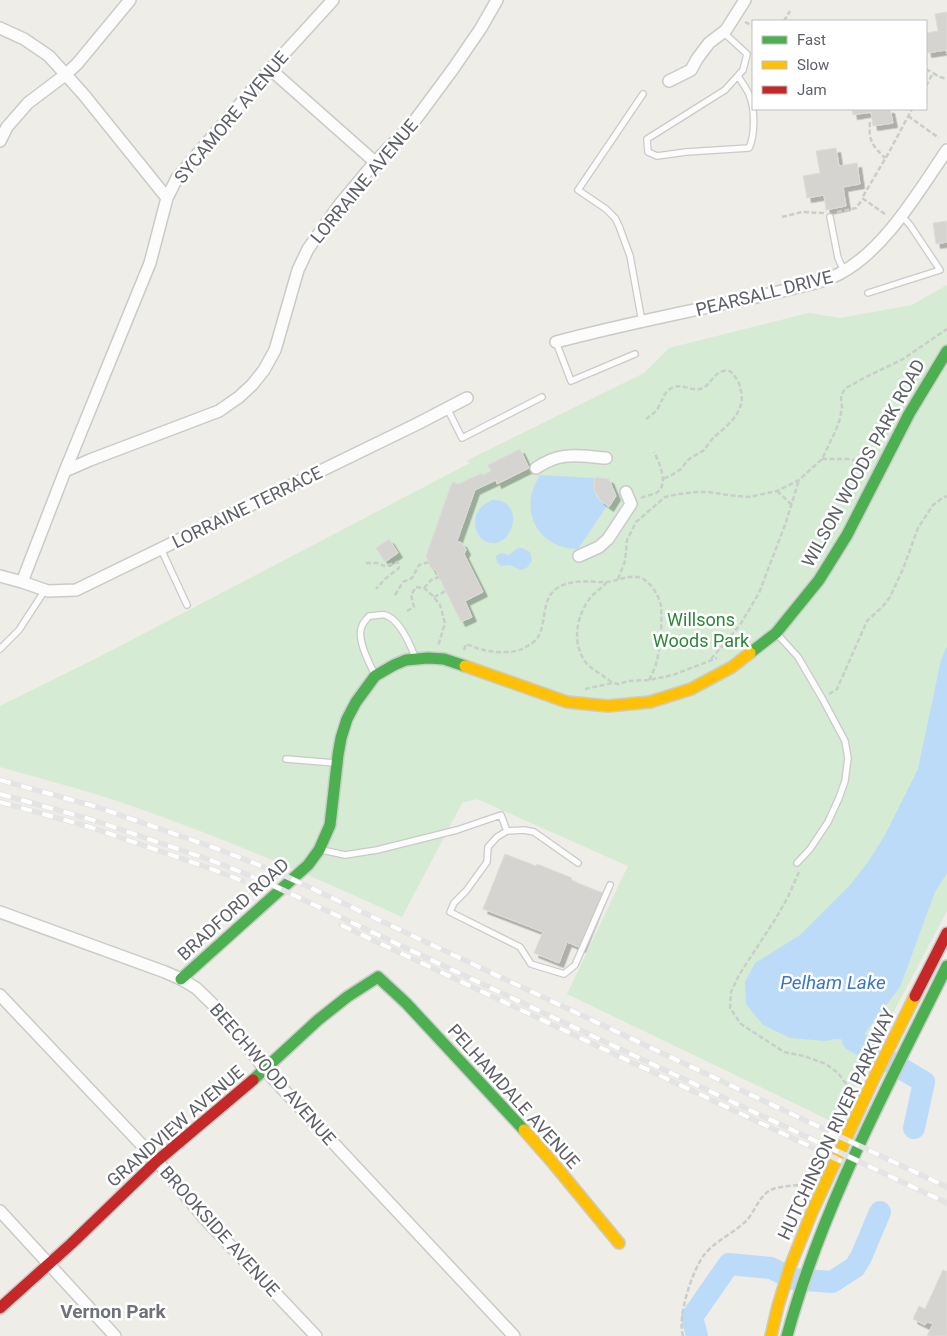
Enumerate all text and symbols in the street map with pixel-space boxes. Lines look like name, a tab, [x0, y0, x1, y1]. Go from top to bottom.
legend	[752, 20, 927, 110]
text: Fast	[797, 31, 826, 49]
street label: SYCAMORE AVENUE	[170, 47, 292, 187]
text: Slow	[797, 56, 829, 74]
text: Jam	[797, 81, 827, 99]
street label: LORRAINE AVENUE	[306, 115, 422, 247]
street label: PEARSALL DRIVE	[693, 266, 835, 320]
street label: WILSON WOODS PARK ROAD	[797, 355, 929, 571]
street label: LORRAINE TERRACE	[169, 462, 325, 552]
park label: Willsons Woods Park	[653, 609, 750, 651]
street label: BRADFORD ROAD	[173, 854, 293, 964]
water label: Pelham Lake	[780, 971, 886, 994]
street label: BEECHWOOD AVENUE	[206, 999, 340, 1149]
street label: HUTCHINSON RIVER PARKWAY	[773, 1005, 899, 1243]
street label: PELHAMDALE AVENUE	[444, 1020, 584, 1172]
street label: GRANDVIEW AVENUE	[102, 1061, 248, 1191]
street label: BROOKSIDE AVENUE	[156, 1162, 284, 1300]
district label: Vernon Park	[60, 1300, 167, 1323]

